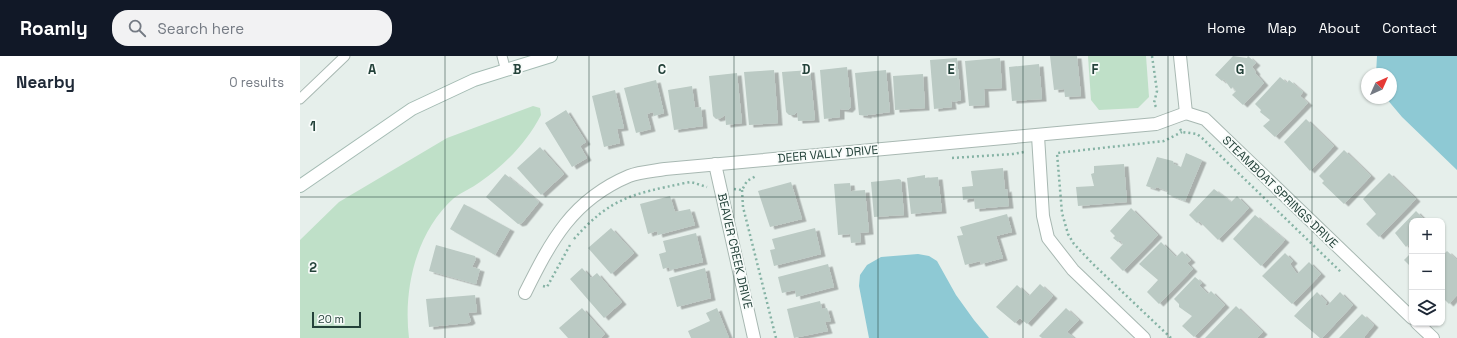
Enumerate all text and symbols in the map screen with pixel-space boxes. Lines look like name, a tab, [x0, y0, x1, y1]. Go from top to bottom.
search box	[112, 10, 392, 46]
text: Roamly	[20, 16, 88, 41]
icon: search	[126, 17, 148, 39]
text: Search here	[158, 19, 244, 38]
text: Home	[1207, 19, 1245, 37]
text: Map	[1267, 19, 1297, 37]
text: About	[1319, 19, 1360, 37]
text: Contact	[1382, 19, 1437, 37]
text: A	[368, 61, 377, 78]
text: B	[513, 61, 522, 78]
text: C	[658, 61, 666, 78]
text: D	[802, 61, 811, 78]
text: E	[947, 61, 955, 78]
text: F	[1092, 61, 1099, 78]
text: G	[1236, 61, 1244, 78]
north arrow	[1361, 68, 1397, 104]
text: Nearby	[16, 71, 75, 93]
text: 0 results	[229, 74, 284, 91]
text: 1	[310, 118, 316, 135]
street label: STEAMBOAT SPRINGS DRIVE	[1219, 132, 1342, 252]
street label: DEER VALLY DRIVE	[777, 142, 879, 166]
street label: BEAVER CREEK DRIVE	[714, 192, 756, 311]
map controls	[1409, 218, 1445, 326]
button: +	[1409, 218, 1445, 254]
button: −	[1409, 254, 1445, 290]
text: 2	[309, 259, 317, 276]
button: layers	[1409, 290, 1445, 326]
scale bar	[312, 310, 361, 329]
text: 20 m	[318, 312, 344, 326]

